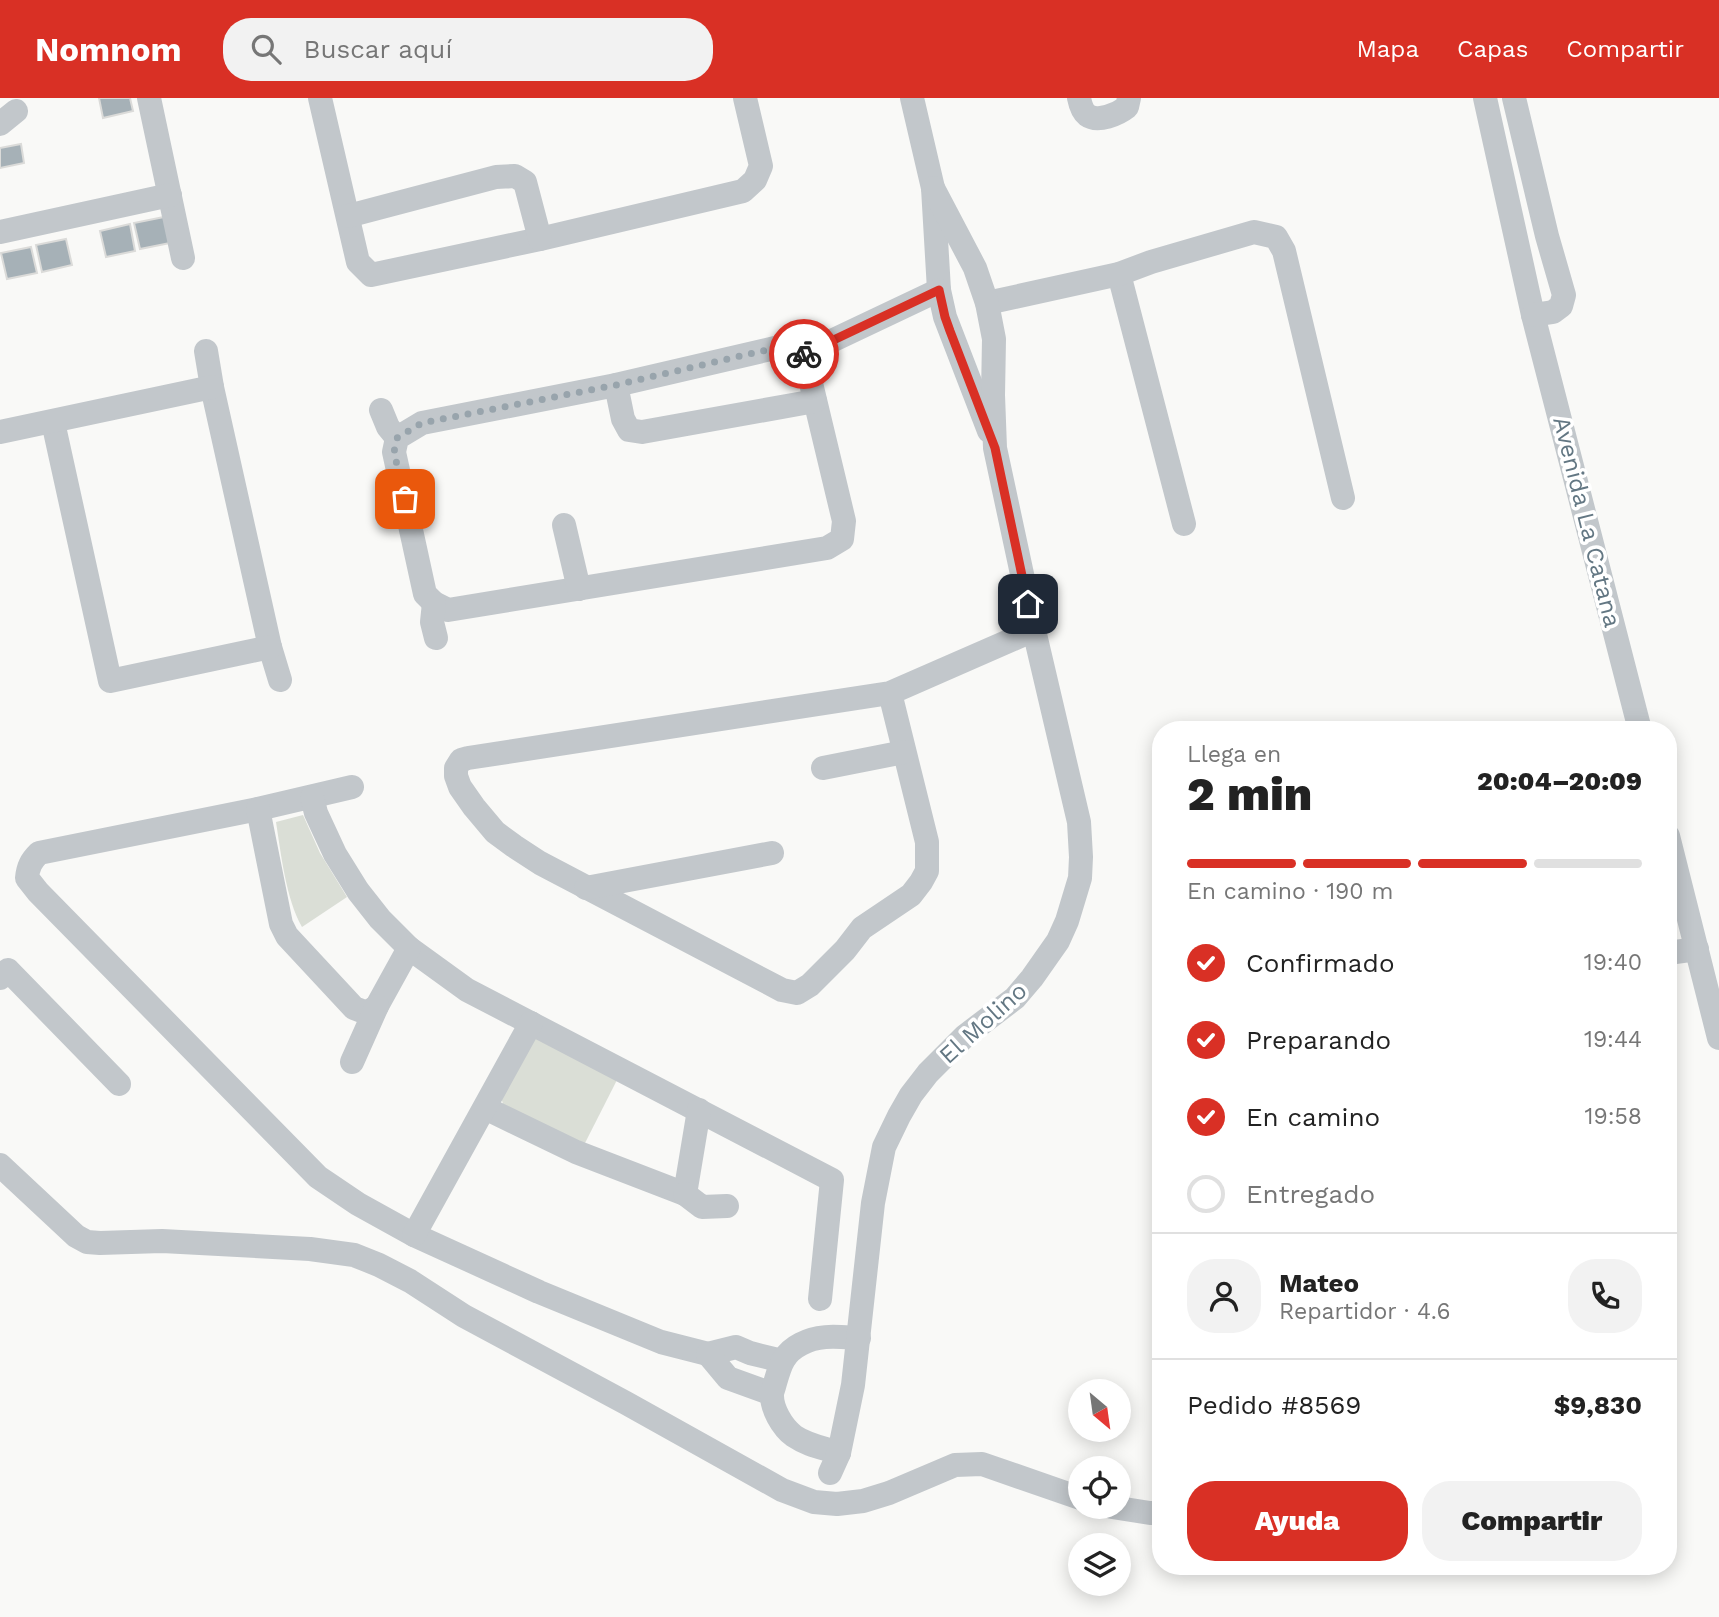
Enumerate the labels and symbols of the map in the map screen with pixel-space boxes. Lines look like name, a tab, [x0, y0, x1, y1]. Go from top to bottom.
courier	[769, 319, 839, 389]
street label: Avenida La Catana	[1547, 414, 1627, 630]
pin	[375, 469, 435, 529]
pin	[998, 574, 1058, 634]
street label: El Molino	[934, 977, 1032, 1069]
north arrow	[1068, 1379, 1130, 1442]

